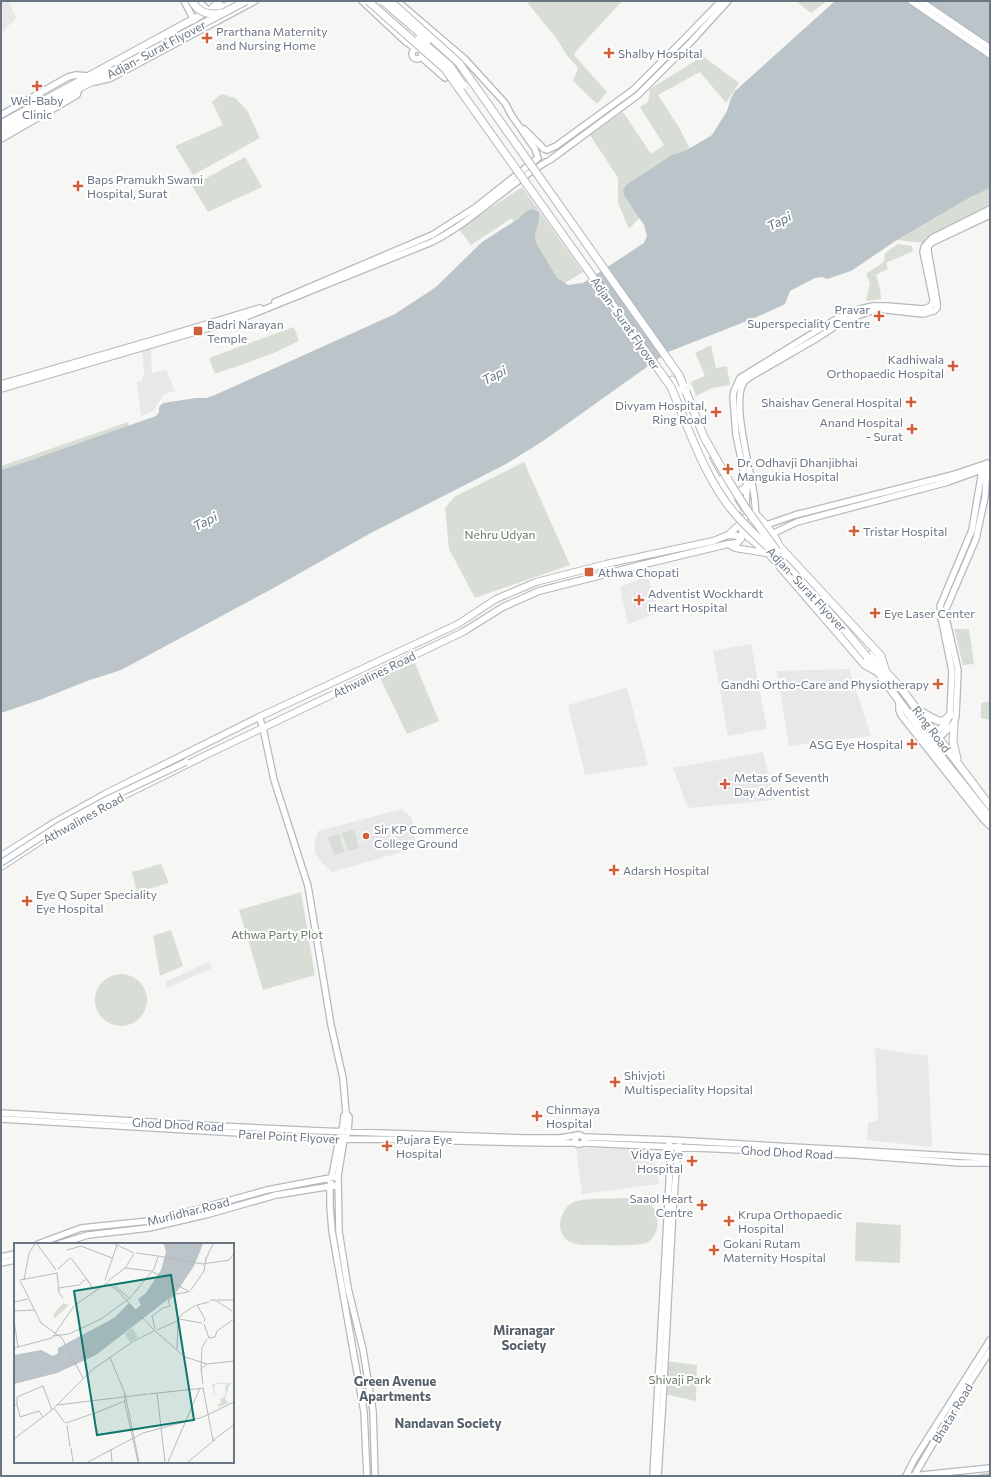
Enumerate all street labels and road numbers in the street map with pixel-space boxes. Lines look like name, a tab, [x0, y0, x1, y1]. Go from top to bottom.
street label: Adjan- Surat Flyover	[104, 17, 208, 81]
street label: Adjan- Surat Flyover	[589, 274, 664, 372]
street label: Adjan- Surat Flyover	[764, 544, 850, 634]
street label: Athwalines Road	[330, 648, 418, 700]
street label: Ring Road	[910, 703, 954, 755]
street label: Athwalines Road	[40, 790, 126, 846]
street label: Ghod Dhod Road	[132, 1115, 224, 1133]
street label: Parel Point Flyover	[238, 1126, 340, 1146]
street label: Ghod Dhod Road	[741, 1143, 833, 1161]
street label: Murlidhar Road	[145, 1194, 231, 1228]
street label: Bhatar Road	[929, 1381, 975, 1445]

